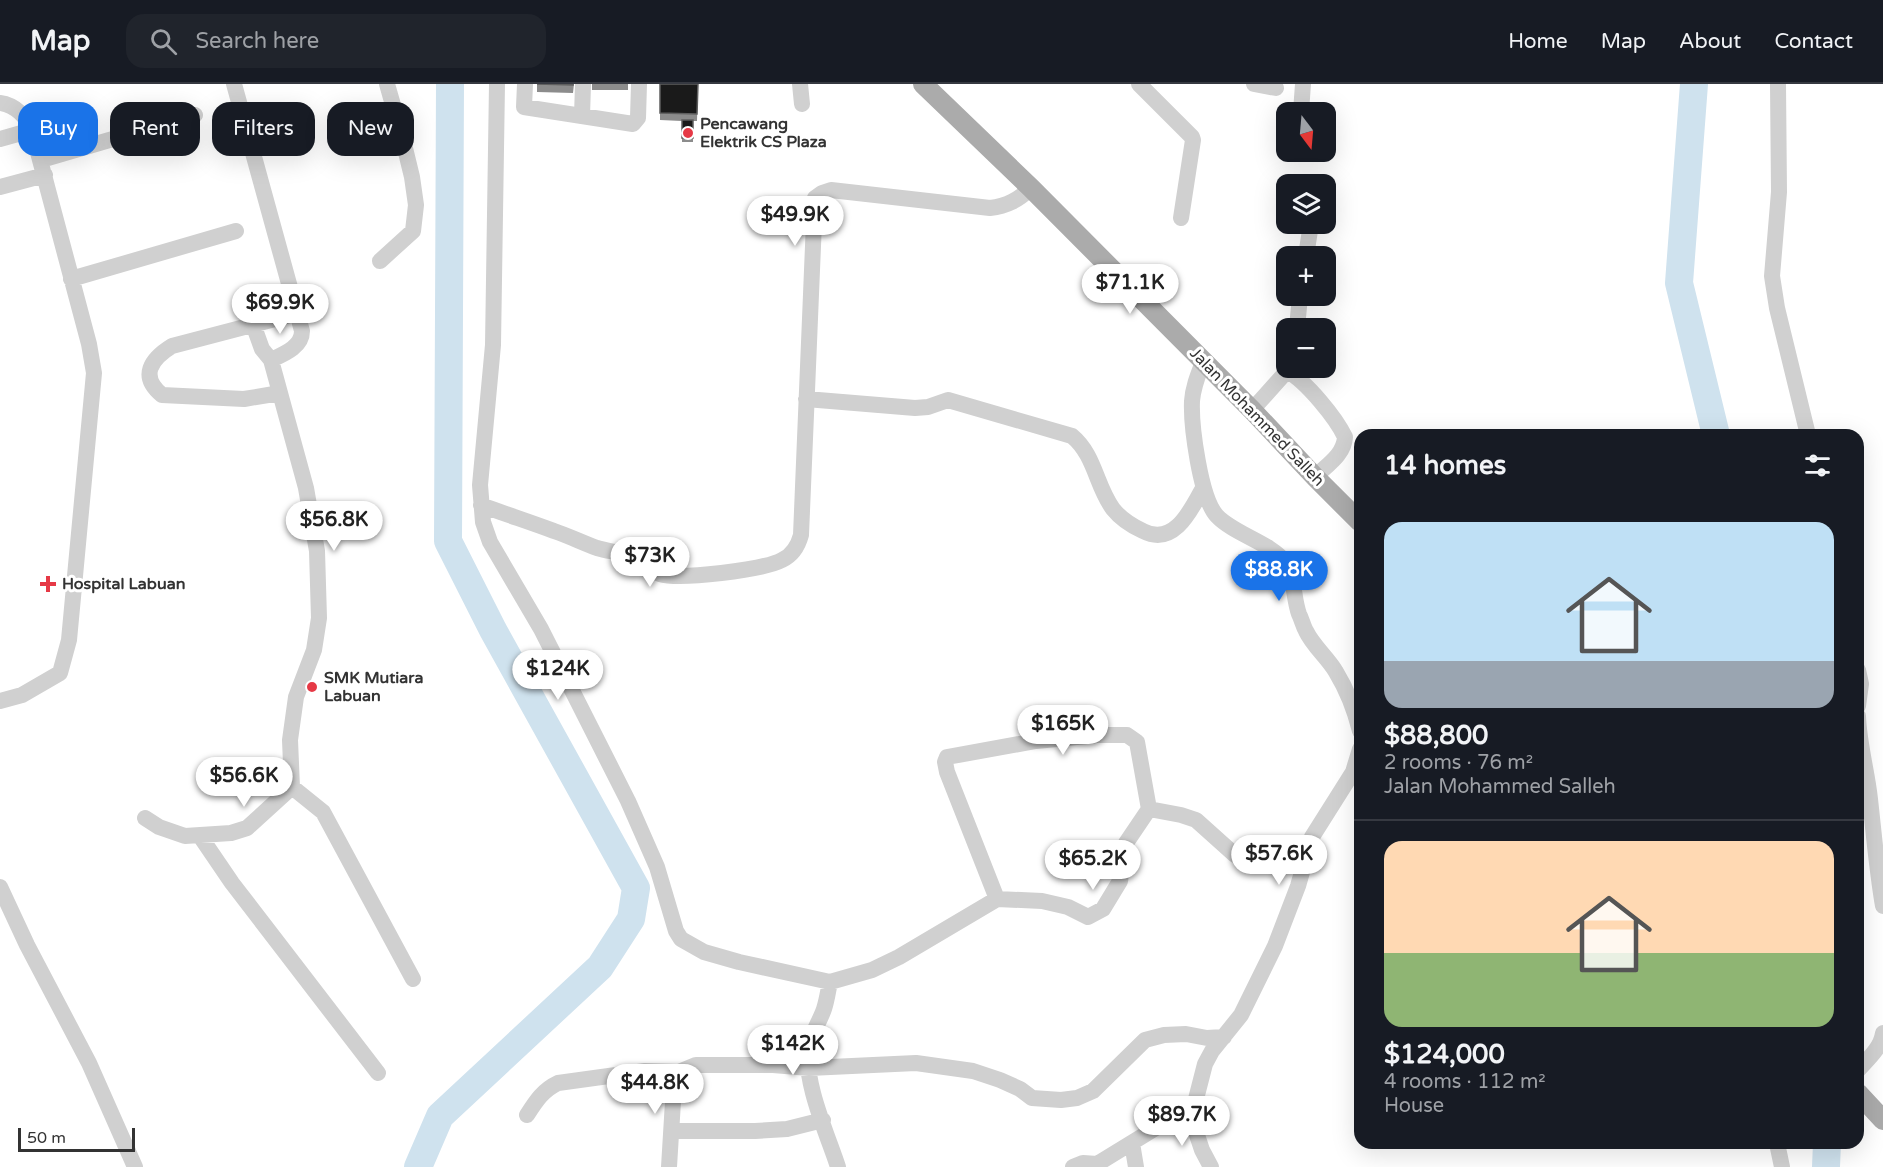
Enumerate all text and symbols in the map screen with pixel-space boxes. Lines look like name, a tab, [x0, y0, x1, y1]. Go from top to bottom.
search box	[126, 14, 546, 68]
text: Map	[30, 24, 90, 58]
icon: search	[147, 25, 180, 58]
text: Search here	[195, 28, 319, 54]
text: Home	[1508, 29, 1568, 54]
text: Map	[1601, 29, 1646, 54]
text: About	[1679, 29, 1741, 54]
text: Contact	[1774, 29, 1853, 54]
chip: Buy	[18, 102, 98, 156]
chip: Rent	[110, 102, 200, 156]
chip: Filters	[212, 102, 315, 156]
chip: New	[327, 102, 414, 156]
north arrow	[1276, 102, 1336, 162]
map controls	[1276, 102, 1336, 378]
place label: Pencawang Elektrik CS Plaza	[700, 114, 827, 152]
marker: Pencawang Elektrik CS Plaza	[681, 126, 695, 140]
button: layers	[1276, 174, 1336, 234]
pin: $49.9K	[746, 196, 844, 247]
text: $49.9K	[761, 203, 829, 227]
button: +	[1276, 246, 1336, 306]
pin: $71.1K	[1081, 264, 1179, 315]
text: $71.1K	[1096, 271, 1164, 295]
pin: $69.9K	[231, 284, 329, 335]
text: $69.9K	[246, 291, 314, 315]
button: −	[1276, 318, 1336, 378]
street label: Jalan Mohammed Salleh	[1185, 343, 1329, 491]
icon: filters	[1801, 449, 1834, 482]
text: 14 homes	[1384, 450, 1506, 481]
pin: $56.8K	[285, 501, 383, 552]
text: $56.8K	[300, 508, 368, 532]
pin: $73K	[614, 537, 686, 588]
text: $73K	[625, 544, 675, 568]
pin: $88.8K	[1230, 551, 1328, 602]
text: $88.8K	[1245, 558, 1313, 582]
icon: home	[1555, 561, 1663, 669]
place label: Hospital Labuan	[62, 574, 185, 594]
marker: Hospital Labuan	[39, 575, 57, 593]
pin: $124K	[516, 650, 600, 701]
text: $124K	[526, 657, 590, 681]
place label: SMK Mutiara Labuan	[324, 668, 423, 706]
marker: SMK Mutiara Labuan	[305, 680, 319, 694]
pin: $165K	[1021, 705, 1105, 756]
text: $165K	[1031, 712, 1095, 736]
text: $88,800	[1384, 720, 1488, 751]
text: 2 rooms · 76 m²	[1384, 751, 1533, 775]
pin: $56.6K	[195, 757, 293, 808]
text: $56.6K	[210, 764, 278, 788]
text: Jalan Mohammed Salleh	[1384, 775, 1616, 799]
pin: $57.6K	[1230, 835, 1328, 886]
pin: $65.2K	[1044, 840, 1142, 891]
text: $57.6K	[1245, 842, 1313, 866]
text: $65.2K	[1059, 847, 1127, 871]
icon: home	[1555, 880, 1663, 988]
pin: $142K	[751, 1025, 835, 1076]
text: $142K	[761, 1032, 825, 1056]
text: $124,000	[1384, 1039, 1505, 1070]
pin: $44.8K	[606, 1064, 704, 1115]
text: 4 rooms · 112 m²	[1384, 1070, 1546, 1094]
text: $44.8K	[621, 1071, 689, 1095]
text: House	[1384, 1094, 1444, 1118]
pin: $89.7K	[1133, 1096, 1231, 1147]
text: $89.7K	[1148, 1103, 1216, 1127]
scale bar	[18, 1125, 135, 1152]
text: 50 m	[27, 1128, 66, 1148]

